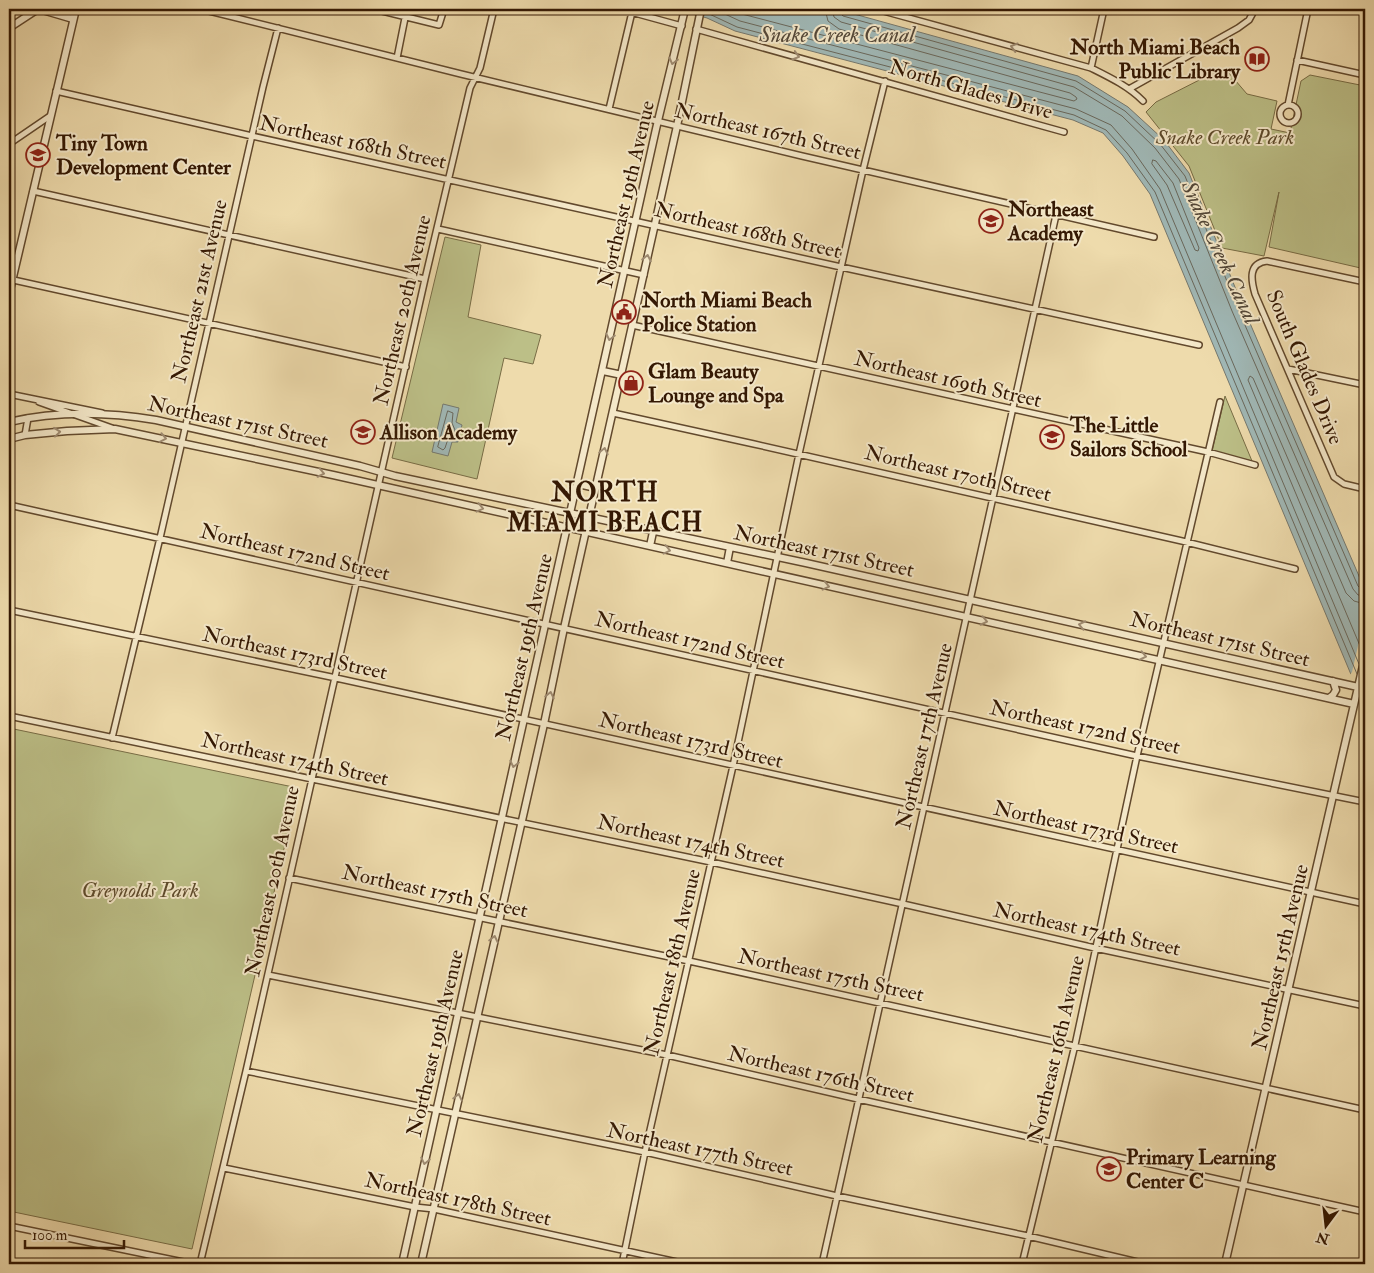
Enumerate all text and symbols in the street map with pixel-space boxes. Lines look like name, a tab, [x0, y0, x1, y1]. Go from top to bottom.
water label: Snake Creek Canal	[758, 21, 916, 49]
place label: North Miami Beach Public Library	[1069, 34, 1241, 85]
one-way arrow	[1011, 43, 1019, 53]
library icon: North Miami Beach Public Library	[1244, 46, 1270, 72]
one-way arrow	[792, 51, 800, 61]
street label: North Glades Drive	[886, 53, 1056, 126]
one-way arrow	[668, 56, 679, 65]
street label: Northeast 167th Street	[672, 97, 864, 166]
street label: Northeast 19th Avenue	[592, 98, 661, 290]
street label: Northeast 168th Street	[257, 109, 449, 176]
park label: Snake Creek Park	[1155, 124, 1294, 151]
place label: Tiny Town Development Center	[55, 130, 232, 181]
school or university icon: Tiny Town Development Center	[25, 142, 51, 168]
water label: Snake Creek Canal	[1174, 175, 1266, 330]
street label: Northeast 168th Street	[652, 196, 844, 265]
place label: Northeast Academy	[1007, 196, 1094, 247]
street label: Northeast 21st Avenue	[165, 197, 234, 385]
school or university icon: Northeast Academy	[978, 208, 1004, 234]
street label: Northeast 20th Avenue	[367, 212, 438, 408]
one-way arrow	[641, 254, 652, 263]
street label: South Glades Drive	[1260, 286, 1349, 449]
place label: North Miami Beach Police Station	[641, 287, 812, 338]
public building icon: North Miami Beach Police Station	[611, 299, 637, 325]
one-way arrow	[605, 333, 616, 342]
street label: Northeast 169th Street	[852, 345, 1044, 414]
place label: Glam Beauty Lounge and Spa	[648, 358, 785, 409]
shop icon: Glam Beauty Lounge and Spa	[618, 370, 644, 396]
street label: Northeast 171st Street	[145, 390, 331, 455]
place label: The Little Sailors School	[1069, 412, 1188, 463]
school or university icon: Allison Academy	[350, 419, 376, 445]
place label: Allison Academy	[379, 419, 518, 446]
school or university icon: The Little Sailors School	[1039, 424, 1065, 450]
one-way arrow	[53, 427, 61, 438]
one-way arrow	[158, 433, 167, 443]
street label: Northeast 170th Street	[862, 439, 1054, 508]
one-way arrow	[598, 446, 609, 455]
one-way arrow	[317, 467, 326, 477]
district label: NORTH MIAMI BEACH	[506, 477, 703, 539]
one-way arrow	[475, 503, 484, 513]
street label: Northeast 172nd Street	[197, 518, 393, 587]
street label: Northeast 171st Street	[731, 519, 917, 584]
one-way arrow	[663, 544, 672, 555]
street label: Northeast 19th Avenue	[490, 551, 559, 743]
one-way arrow	[821, 580, 830, 591]
street label: Northeast 172nd Street	[592, 606, 788, 675]
street label: Northeast 171st Street	[1127, 606, 1313, 673]
one-way arrow	[980, 615, 989, 626]
one-way arrow	[1078, 620, 1087, 631]
street label: Northeast 173rd Street	[200, 621, 390, 686]
street label: Northeast 17th Avenue	[890, 640, 959, 832]
one-way arrow	[1139, 650, 1148, 661]
one-way arrow	[544, 691, 555, 699]
street label: Northeast 172nd Street	[987, 694, 1183, 761]
street label: Northeast 173rd Street	[596, 706, 786, 775]
street label: Northeast 174th Street	[199, 726, 391, 793]
one-way arrow	[510, 759, 520, 768]
street label: Northeast 20th Avenue	[239, 783, 306, 979]
street label: Northeast 173rd Street	[991, 795, 1181, 860]
street label: Northeast 174th Street	[595, 808, 787, 875]
street label: Northeast 175th Street	[340, 859, 530, 924]
street label: Northeast 15th Avenue	[1246, 861, 1315, 1053]
street label: Northeast 18th Avenue	[638, 866, 707, 1058]
park label: Greynolds Park	[81, 877, 199, 904]
street label: Northeast 174th Street	[991, 896, 1183, 963]
one-way arrow	[488, 934, 499, 943]
street label: Northeast 175th Street	[736, 943, 926, 1008]
street label: Northeast 19th Avenue	[401, 947, 470, 1139]
street label: Northeast 16th Avenue	[1022, 953, 1091, 1145]
street label: Northeast 176th Street	[725, 1040, 917, 1109]
one-way arrow	[452, 1093, 463, 1102]
street label: Northeast 177th Street	[604, 1117, 796, 1182]
place label: Primary Learning Center C	[1126, 1144, 1277, 1195]
school or university icon: Primary Learning Center C	[1096, 1156, 1122, 1182]
one-way arrow	[420, 1157, 431, 1166]
street label: Northeast 178th Street	[362, 1167, 554, 1232]
north arrow	[1302, 1200, 1352, 1250]
scale bar	[25, 1218, 124, 1250]
text: 100 m	[32, 1226, 68, 1245]
text: N	[1314, 1228, 1332, 1248]

